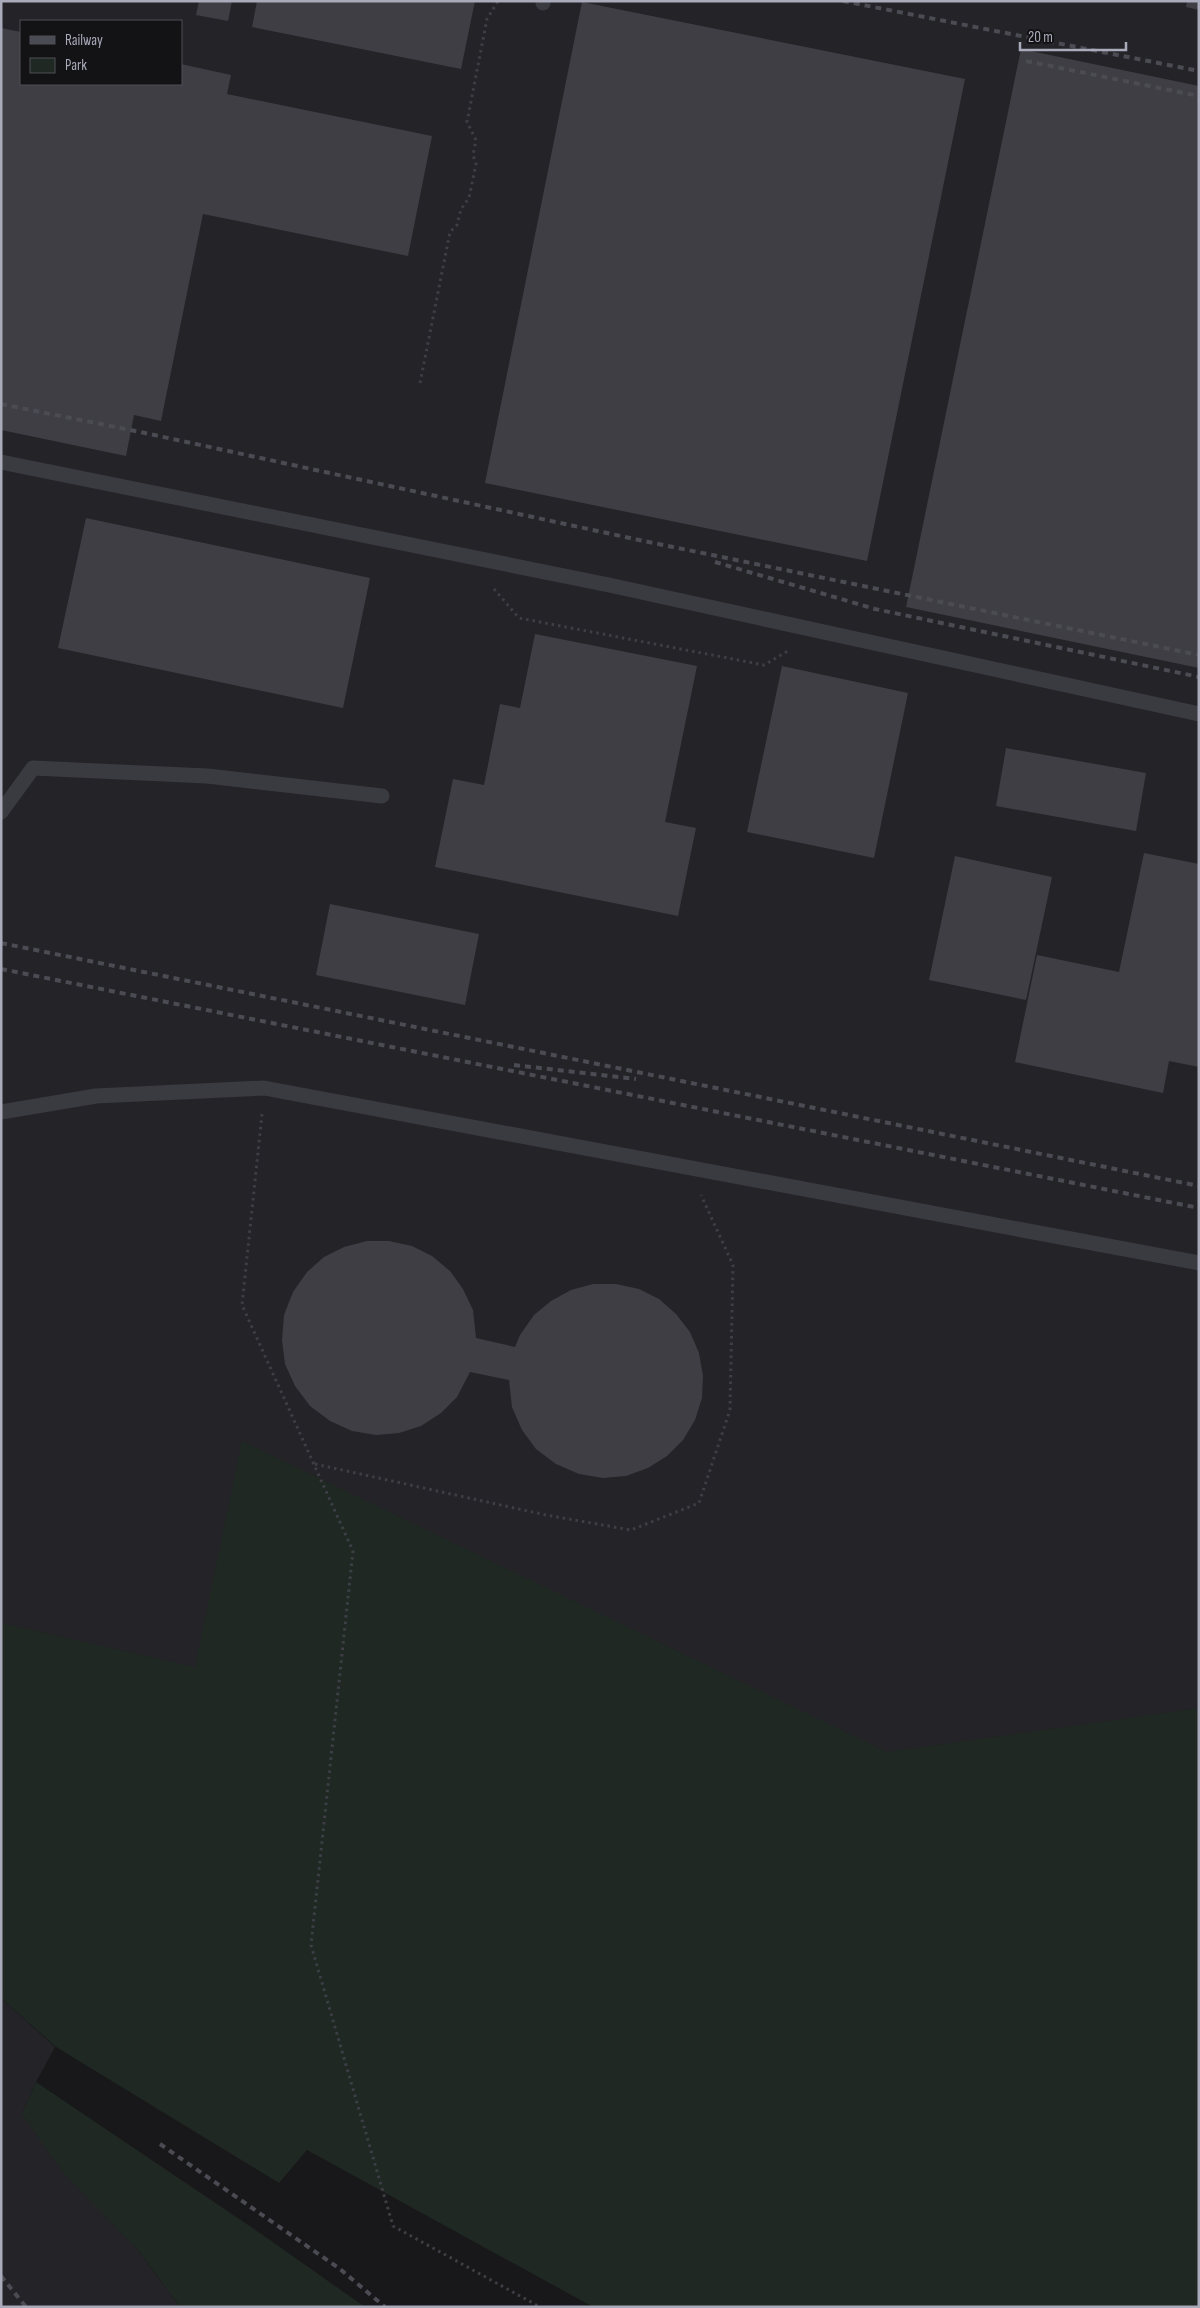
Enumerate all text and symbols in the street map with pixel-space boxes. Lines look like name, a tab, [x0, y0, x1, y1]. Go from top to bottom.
legend	[20, 20, 182, 85]
scale bar	[1020, 20, 1126, 52]
text: 20 m	[1028, 28, 1053, 47]
text: Railway	[65, 31, 103, 50]
text: Park	[65, 56, 87, 75]

